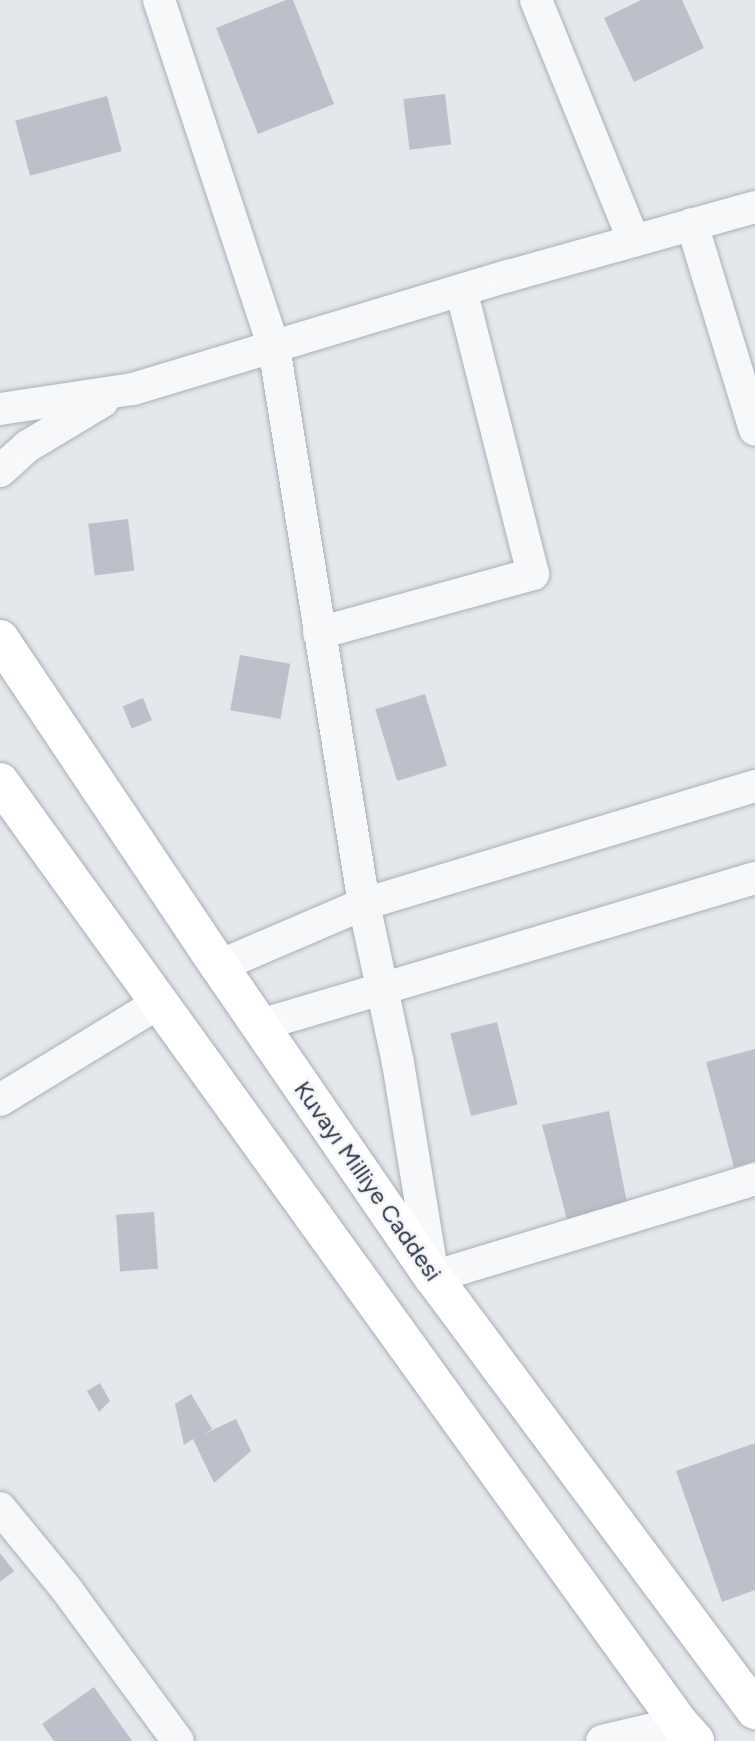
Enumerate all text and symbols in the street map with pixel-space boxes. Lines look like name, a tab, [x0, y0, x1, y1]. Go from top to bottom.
street label: Kuvayı Milliye Caddesi	[288, 1076, 448, 1286]

